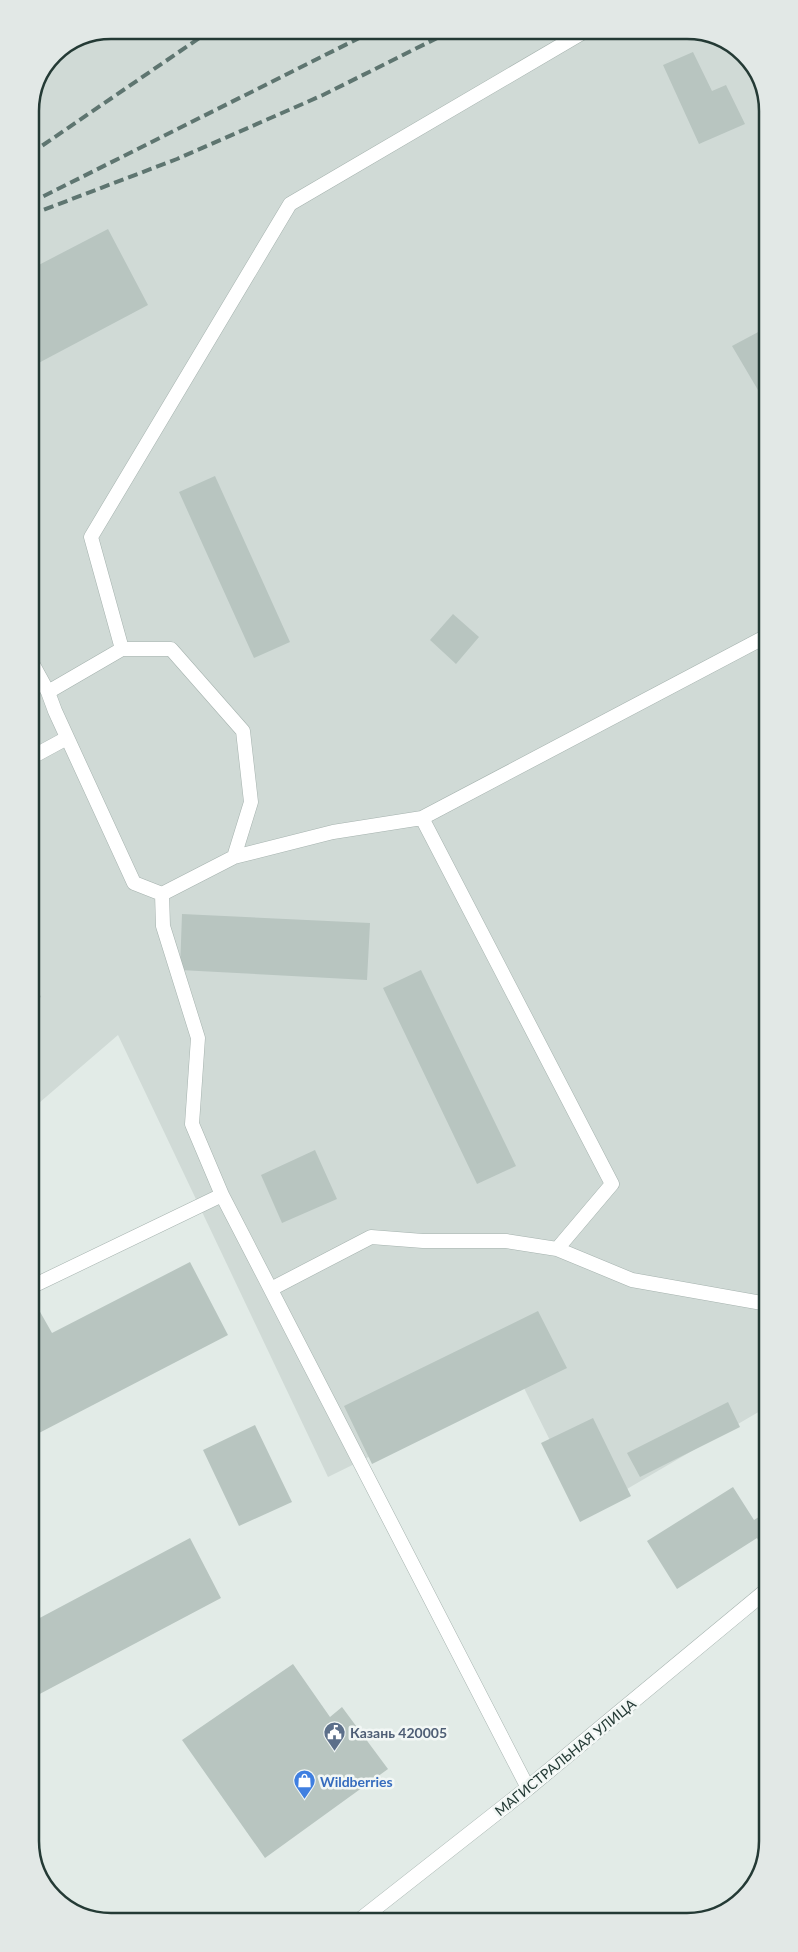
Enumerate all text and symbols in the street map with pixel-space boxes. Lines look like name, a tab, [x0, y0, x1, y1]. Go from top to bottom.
street label: МАГИСТРАЛЬНАЯ УЛИЦА	[491, 1695, 639, 1819]
public building icon: Казань 420005	[322, 1720, 346, 1751]
place label: Казань 420005	[350, 1724, 447, 1741]
shop icon: Wildberries	[292, 1769, 316, 1800]
place label: Wildberries	[320, 1773, 393, 1790]

